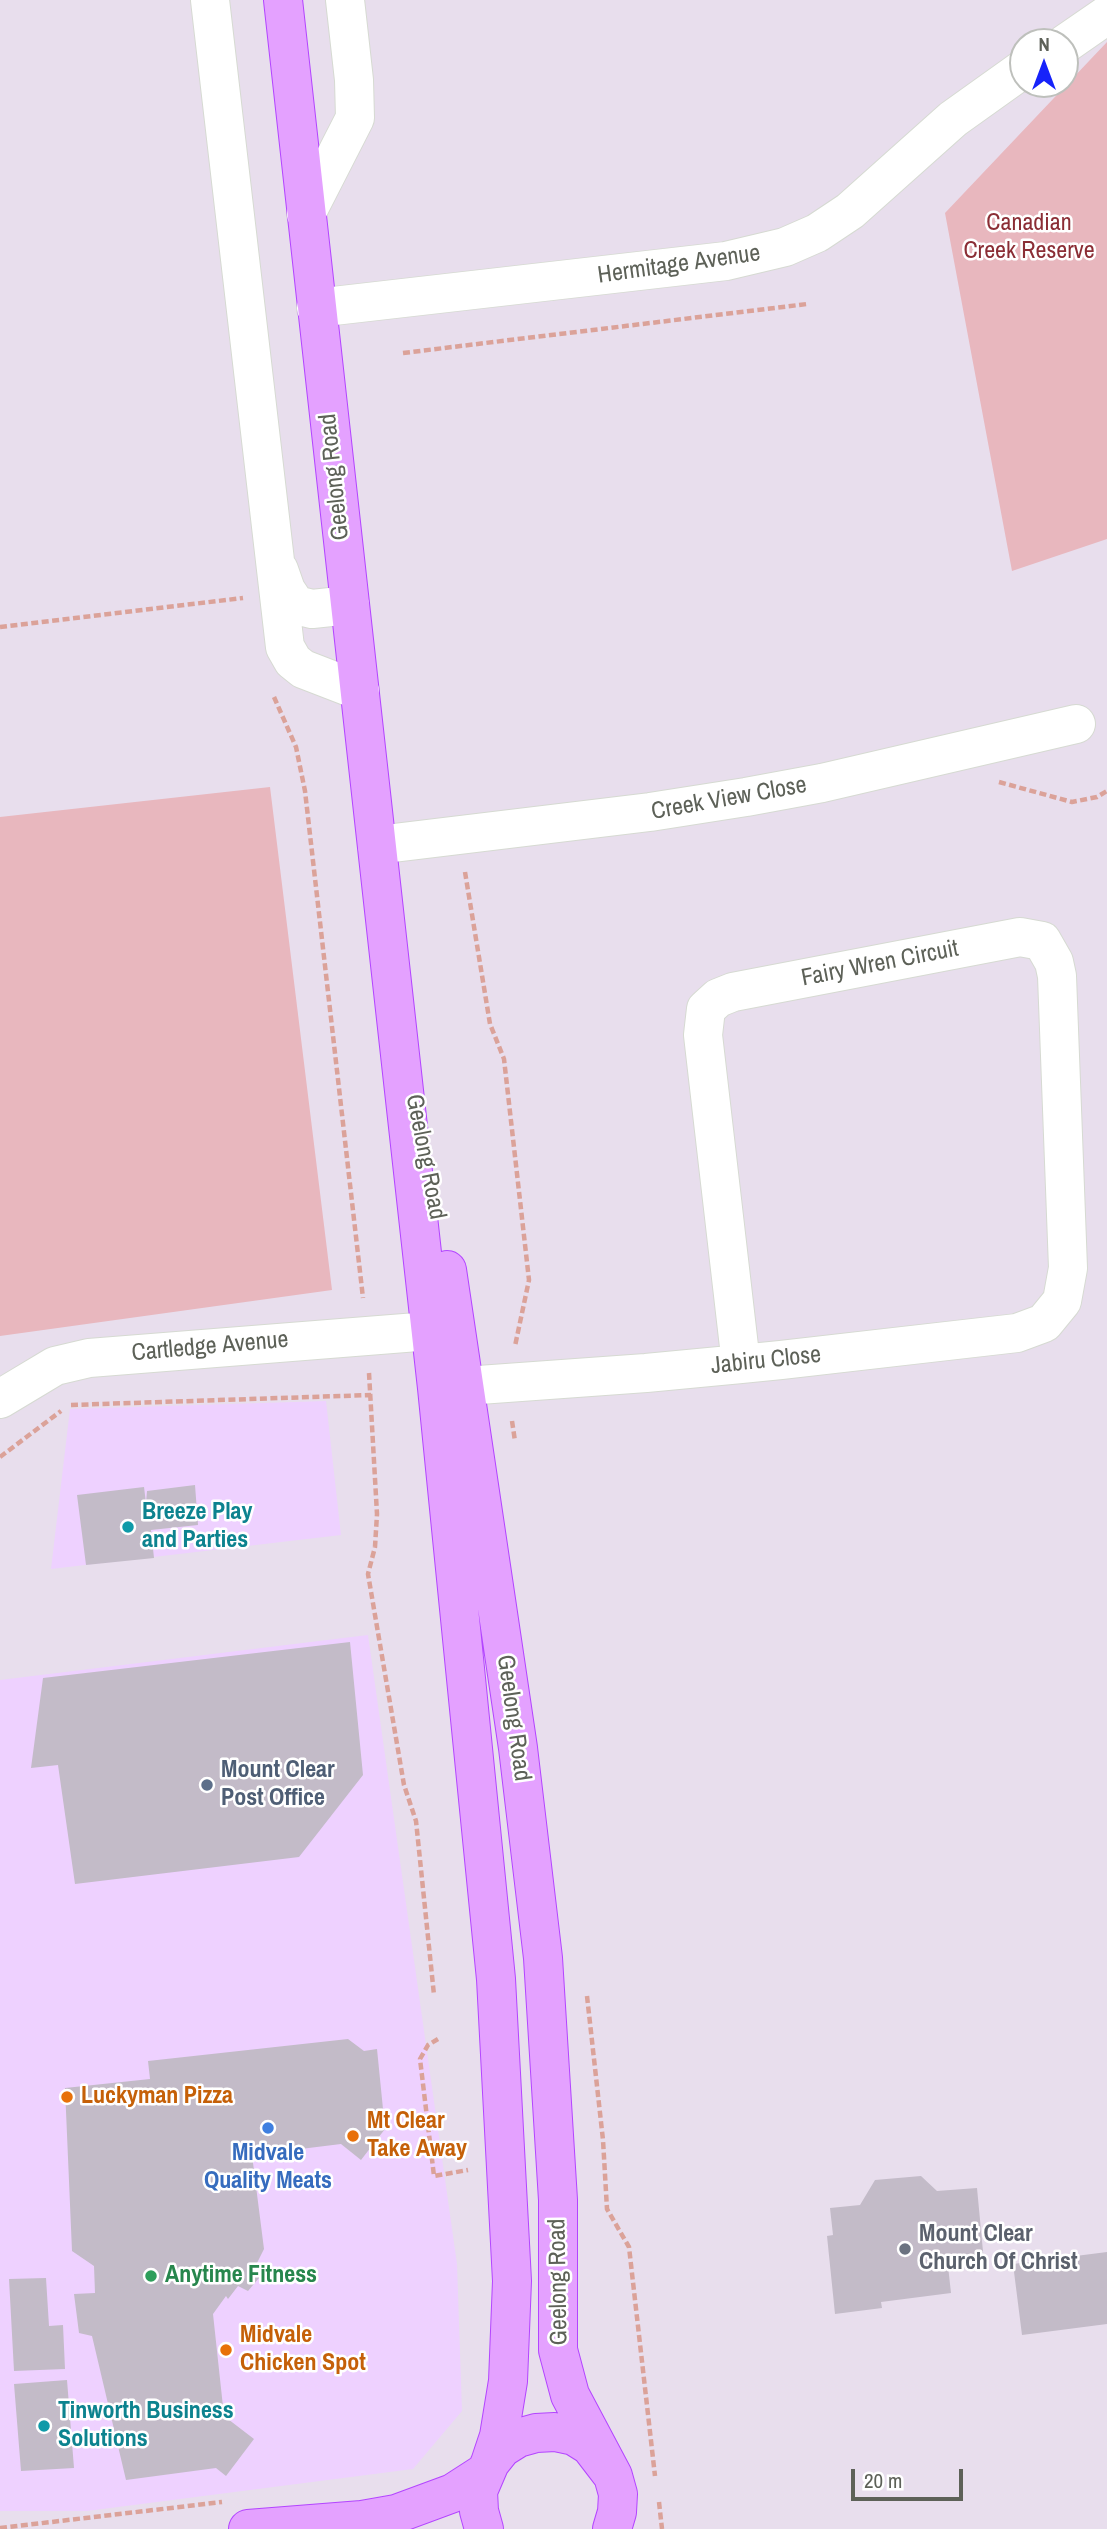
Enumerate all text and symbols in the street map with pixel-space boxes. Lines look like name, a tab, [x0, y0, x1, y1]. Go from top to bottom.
north arrow	[1009, 28, 1079, 98]
text: N	[1038, 31, 1050, 57]
park label: Canadian Creek Reserve	[963, 210, 1095, 266]
street label: Hermitage Avenue	[596, 239, 762, 291]
street label: Geelong Road	[314, 412, 356, 542]
street label: Creek View Close	[649, 771, 809, 827]
street label: Fairy Wren Circuit	[799, 935, 961, 993]
street label: Geelong Road	[399, 1092, 451, 1222]
street label: Cartledge Avenue	[130, 1326, 290, 1368]
street label: Jabiru Close	[710, 1341, 822, 1381]
place label: Breeze Play and Parties	[142, 1499, 252, 1555]
marker: Breeze Play and Parties	[120, 1519, 136, 1535]
street label: Geelong Road	[490, 1653, 536, 1783]
place label: Mount Clear Post Office	[221, 1757, 335, 1813]
marker: Mount Clear Post Office	[199, 1777, 215, 1793]
place label: Luckyman Pizza	[81, 2083, 233, 2111]
marker: Luckyman Pizza	[59, 2089, 75, 2105]
place label: Mt Clear Take Away	[367, 2108, 467, 2164]
marker: Midvale Quality Meats	[260, 2120, 276, 2136]
marker: Mt Clear Take Away	[345, 2128, 361, 2144]
place label: Midvale Quality Meats	[204, 2140, 332, 2196]
street label: Geelong Road	[543, 2218, 575, 2346]
place label: Mount Clear Church Of Christ	[919, 2221, 1078, 2277]
marker: Mount Clear Church Of Christ	[897, 2241, 913, 2257]
place label: Anytime Fitness	[165, 2262, 317, 2290]
marker: Anytime Fitness	[143, 2268, 159, 2284]
place label: Midvale Chicken Spot	[240, 2322, 366, 2378]
marker: Midvale Chicken Spot	[218, 2342, 234, 2358]
place label: Tinworth Business Solutions	[58, 2398, 234, 2454]
marker: Tinworth Business Solutions	[36, 2418, 52, 2434]
scale bar	[855, 2456, 967, 2500]
text: 20 m	[864, 2466, 902, 2495]

